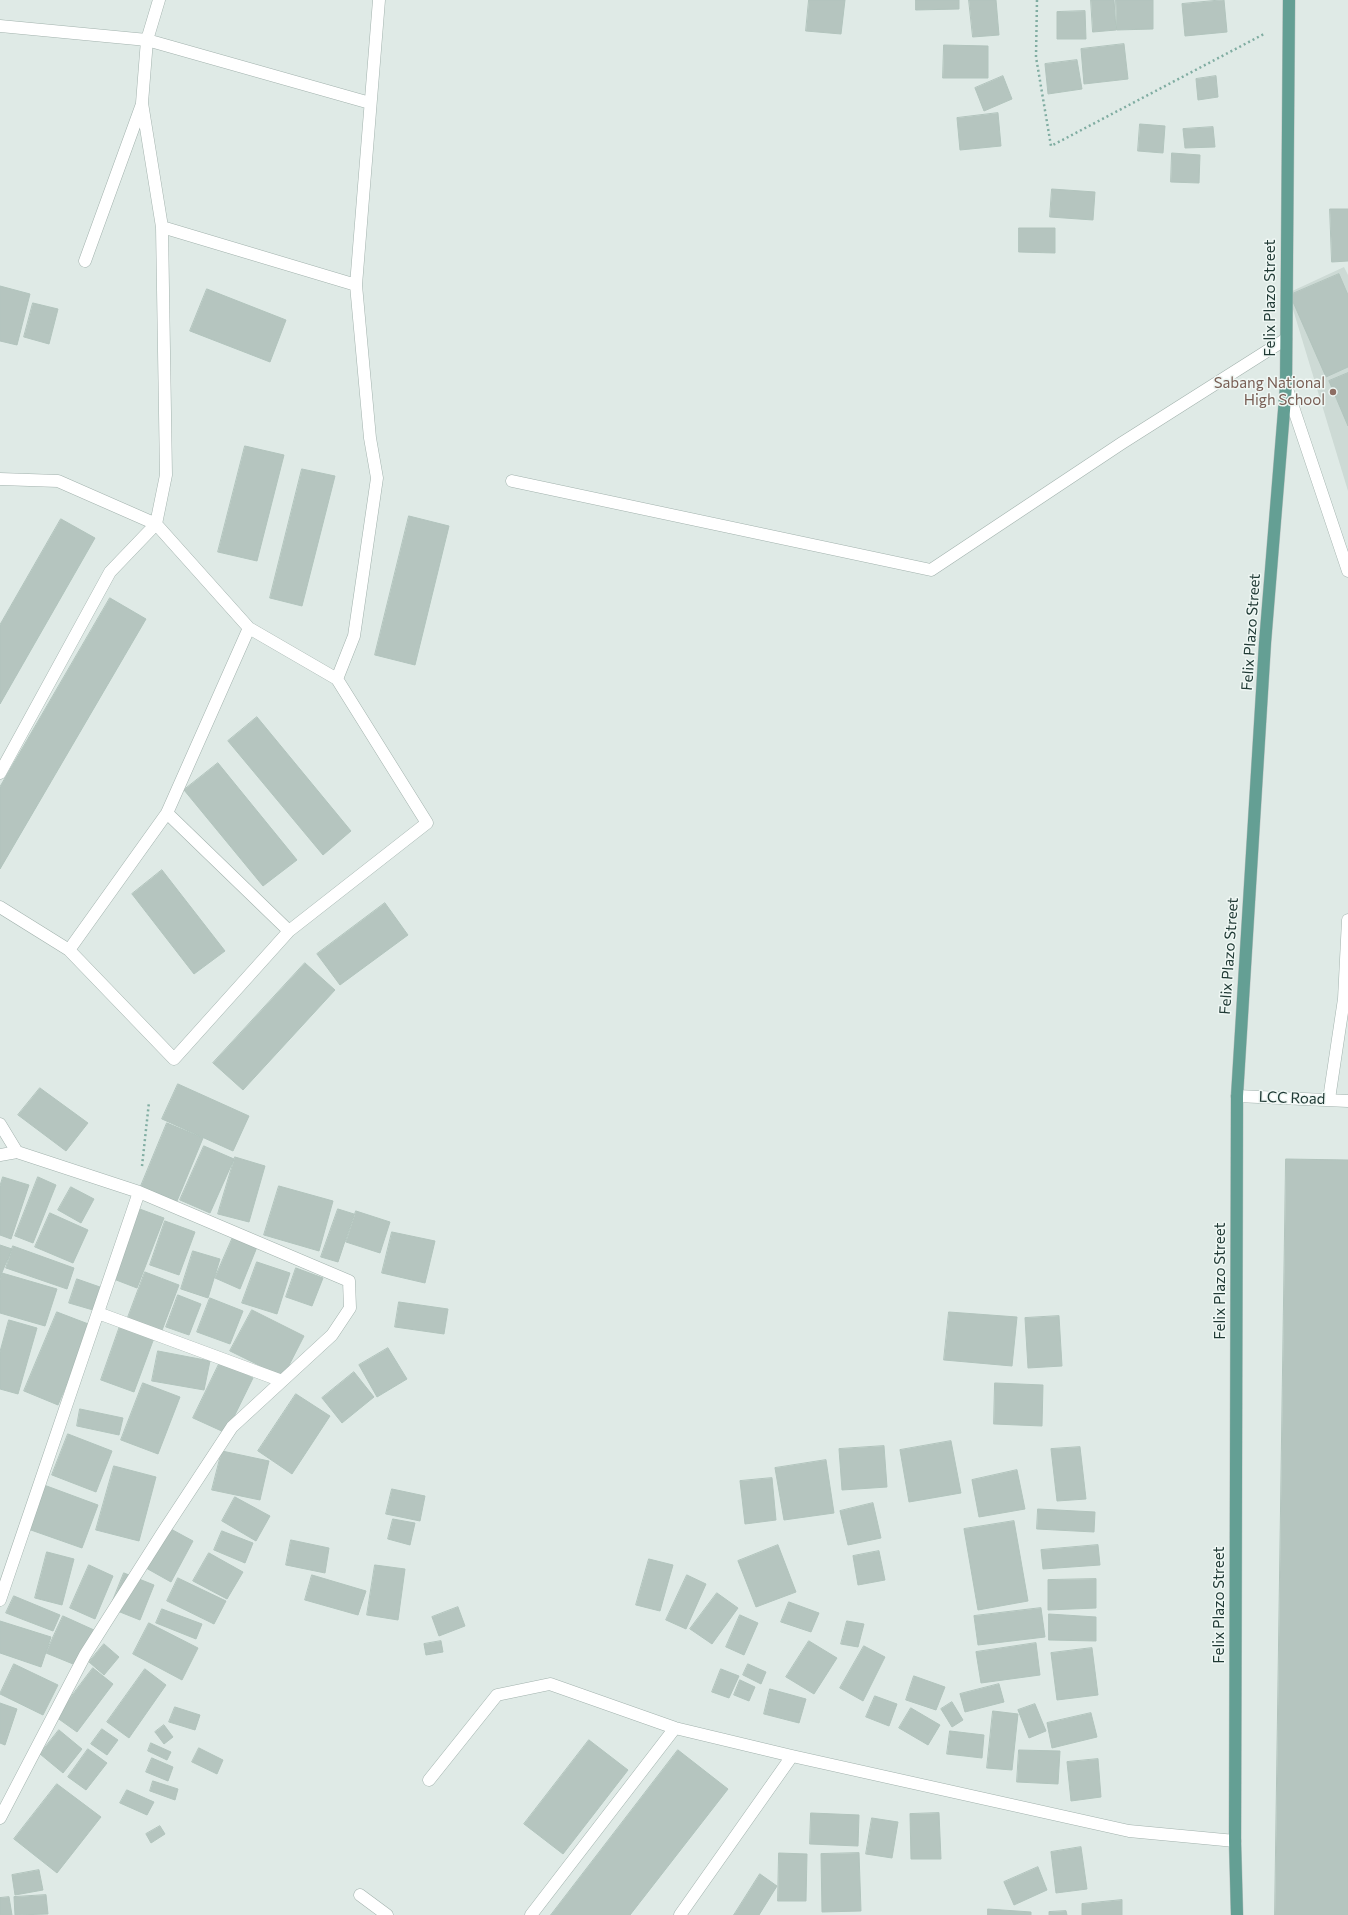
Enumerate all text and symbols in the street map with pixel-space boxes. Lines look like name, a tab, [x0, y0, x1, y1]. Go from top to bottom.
street label: Felix Plazo Street	[1261, 239, 1279, 357]
place label: Sabang National High School	[1214, 374, 1325, 409]
marker: Sabang National High School	[1328, 387, 1338, 397]
street label: Felix Plazo Street	[1238, 573, 1264, 691]
street label: Felix Plazo Street	[1216, 897, 1242, 1015]
street label: LCC Road	[1258, 1088, 1326, 1108]
street label: Felix Plazo Street	[1211, 1222, 1229, 1340]
street label: Felix Plazo Street	[1210, 1546, 1228, 1664]

